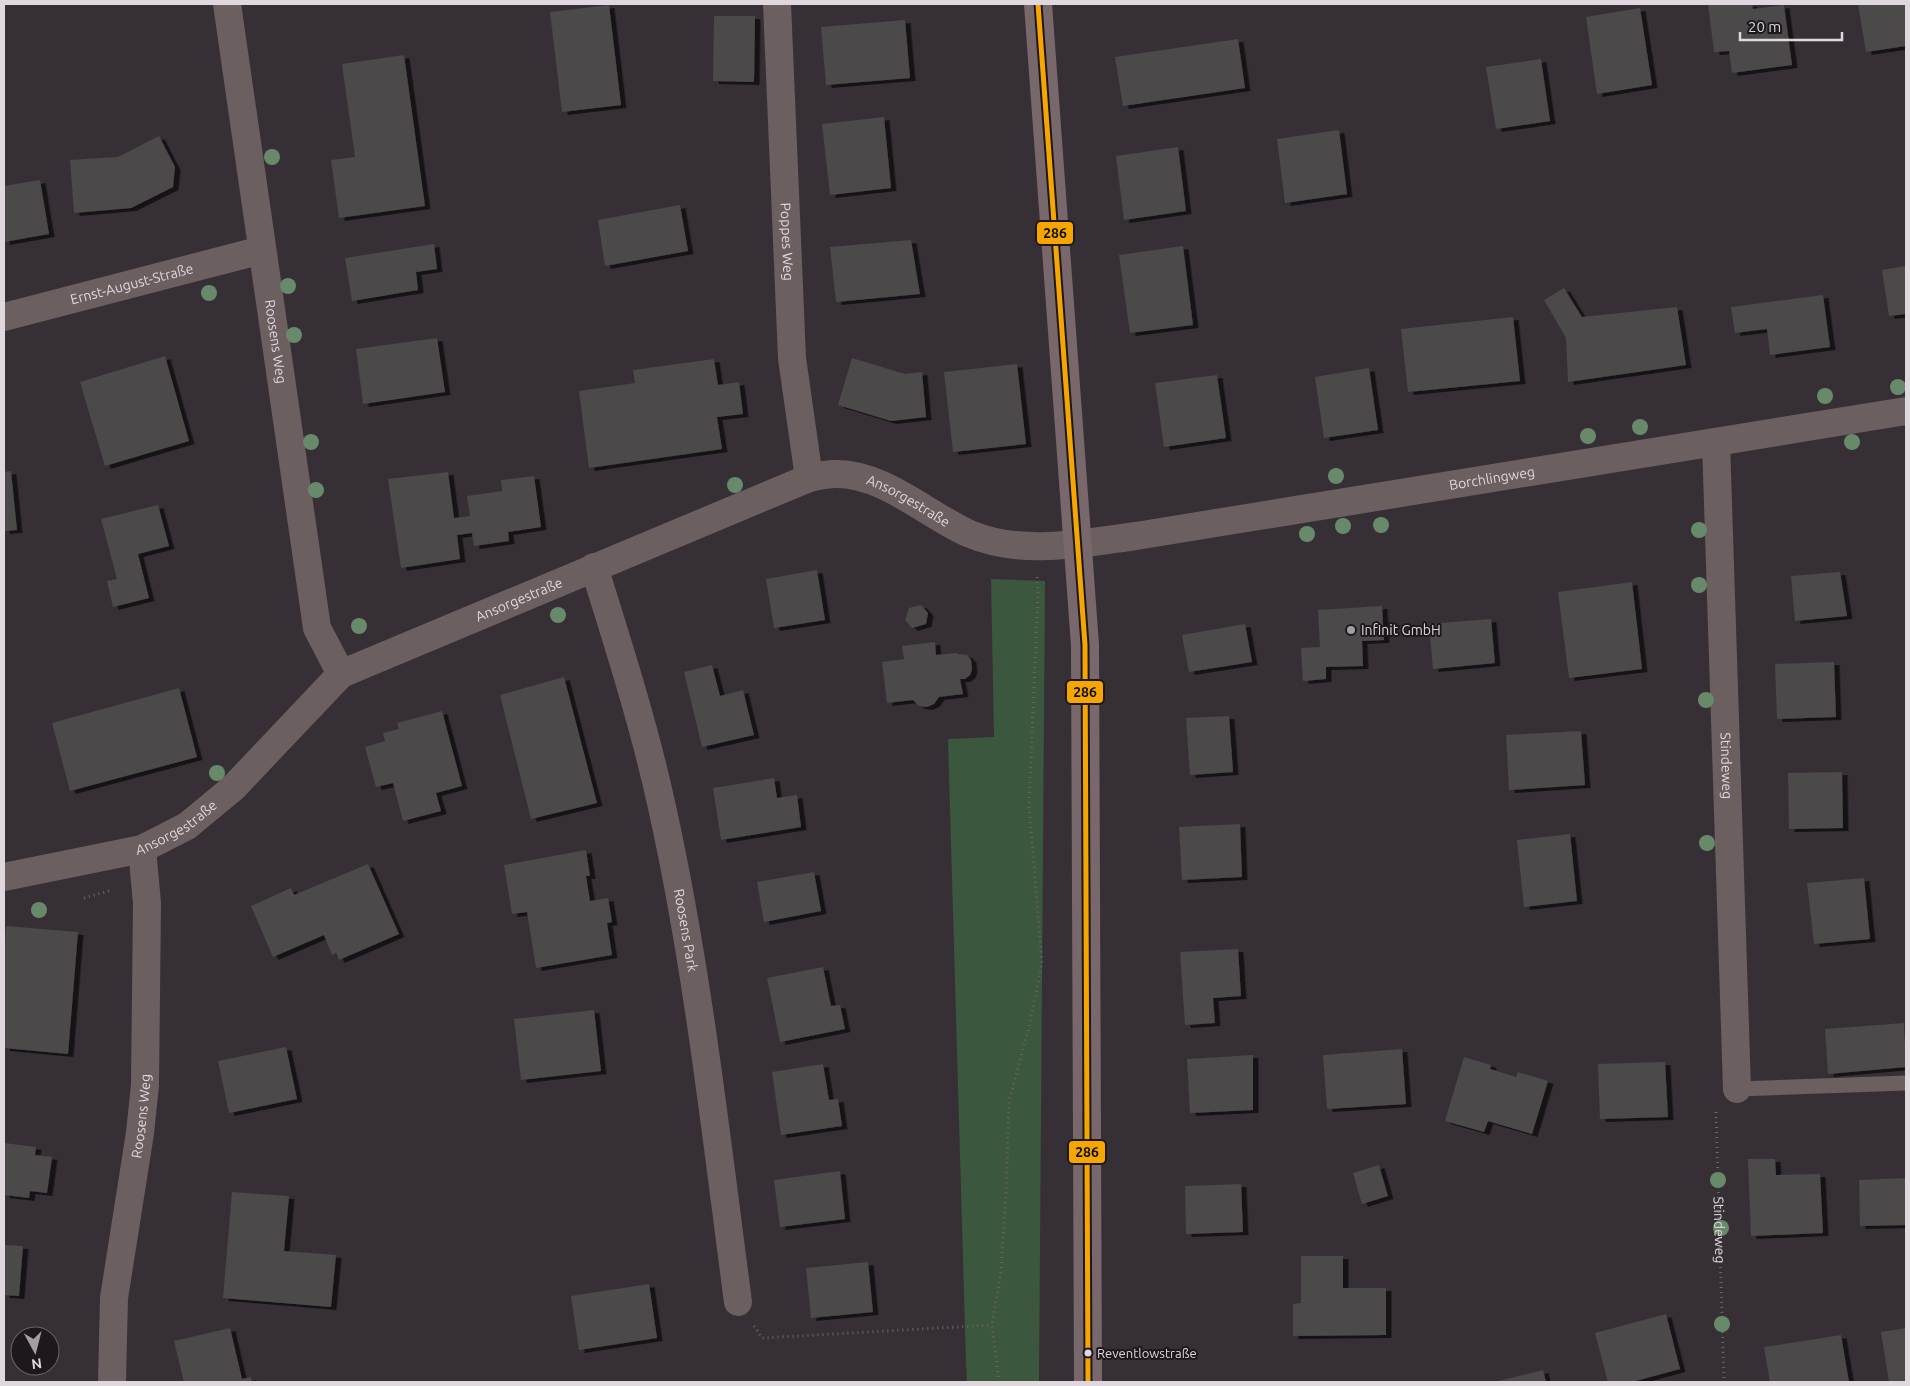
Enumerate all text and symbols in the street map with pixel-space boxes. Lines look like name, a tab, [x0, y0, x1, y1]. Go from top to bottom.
scale bar	[1740, 10, 1842, 42]
text: 20 m	[1748, 18, 1781, 35]
street label: Poppes Weg	[777, 202, 797, 281]
line badge: 286	[1036, 221, 1074, 245]
text: 286	[1043, 225, 1067, 241]
street label: Ernst-August-Straße	[69, 260, 195, 307]
street label: Roosens Weg	[262, 298, 290, 385]
street label: Borchlingweg	[1448, 463, 1536, 493]
street label: Ansorgestraße	[865, 472, 953, 530]
street label: Ansorgestraße	[473, 574, 565, 625]
place label: Infinit GmbH	[1361, 622, 1441, 638]
marker: Infinit GmbH	[1345, 624, 1357, 636]
line badge: 286	[1066, 680, 1104, 704]
text: 286	[1073, 684, 1097, 700]
street label: Stindeweg	[1717, 732, 1736, 800]
street label: Ansorgestraße	[134, 797, 220, 858]
street label: Roosens Park	[671, 887, 701, 973]
street label: Roosens Weg	[128, 1074, 153, 1159]
line badge: 286	[1068, 1140, 1106, 1164]
text: 286	[1075, 1144, 1099, 1160]
street label: Stindeweg	[1711, 1196, 1728, 1264]
north arrow	[10, 1326, 60, 1376]
place label: Reventlowstraße	[1097, 1346, 1197, 1360]
marker: Reventlowstraße	[1083, 1348, 1093, 1358]
text: N	[30, 1355, 43, 1372]

